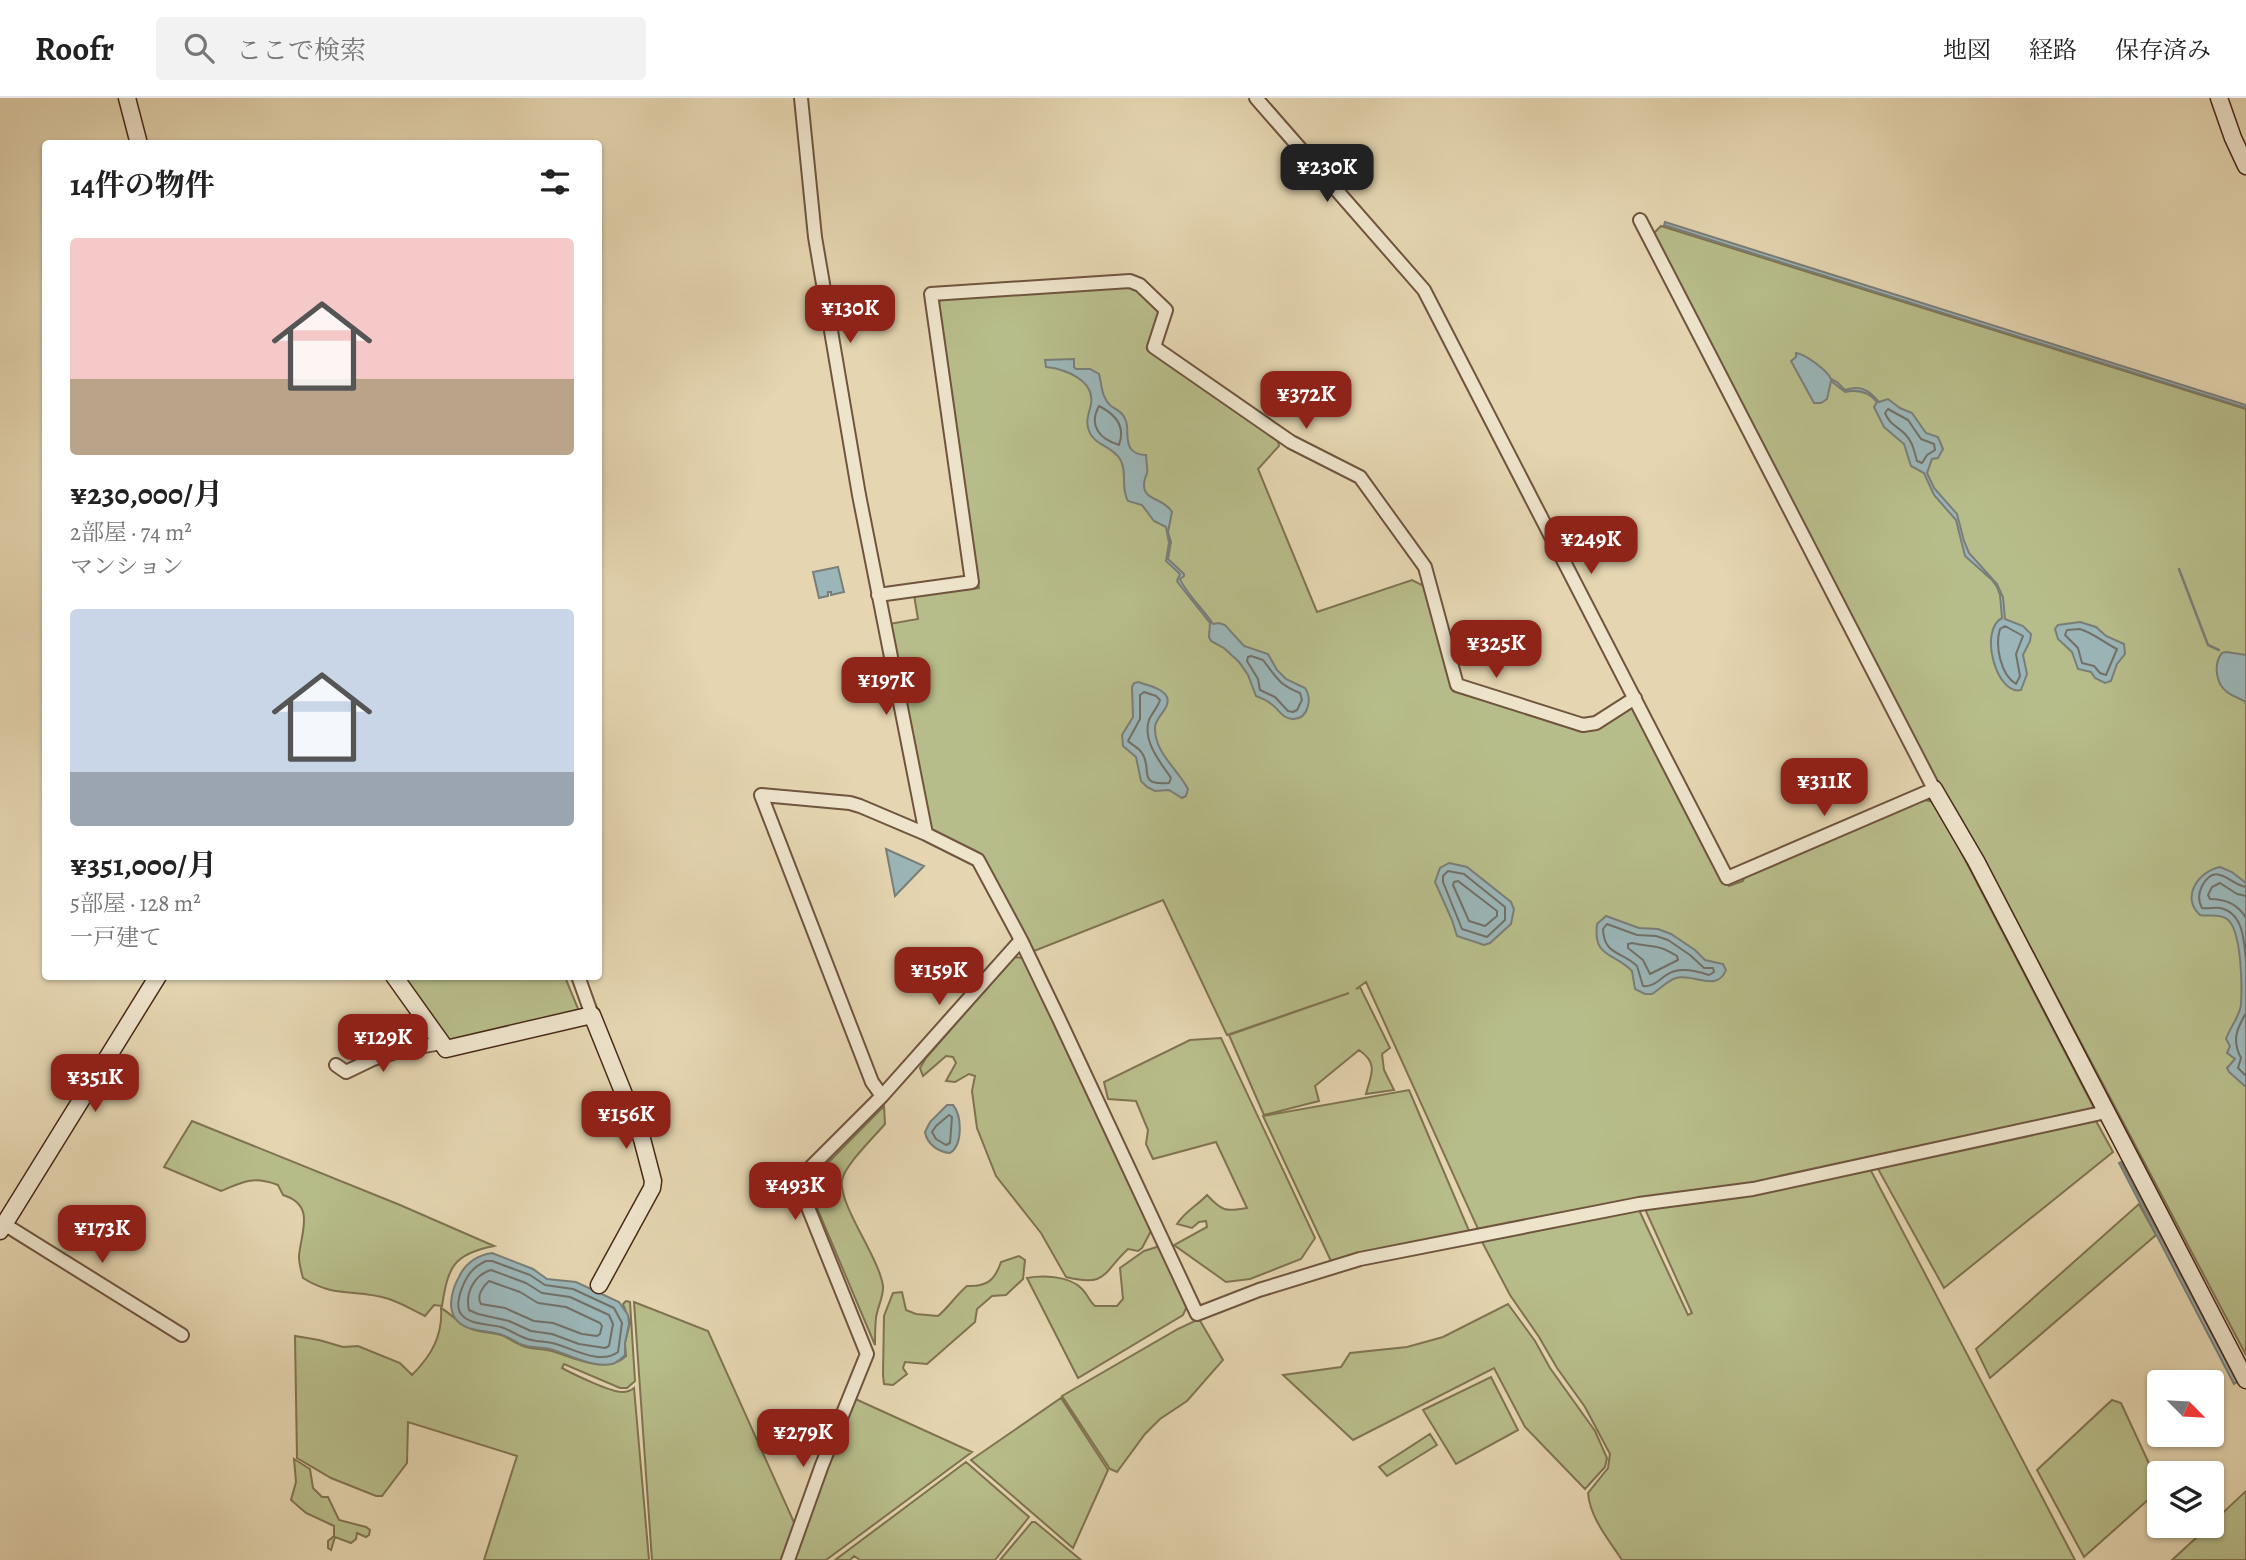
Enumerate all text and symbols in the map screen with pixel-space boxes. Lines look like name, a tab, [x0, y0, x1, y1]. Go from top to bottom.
search box	[156, 17, 646, 80]
text: Roofr	[35, 26, 114, 71]
icon: search	[180, 29, 218, 67]
text: ここで検索	[236, 33, 366, 68]
text: 地図	[1943, 34, 1991, 66]
text: 経路	[2029, 34, 2077, 66]
text: 保存済み	[2115, 34, 2211, 66]
pin: ¥230K	[1278, 144, 1376, 204]
text: ¥230K	[1297, 151, 1357, 182]
icon: filters	[536, 163, 574, 201]
text: 14件の物件	[70, 165, 215, 205]
icon: home	[259, 283, 385, 409]
pin: ¥130K	[801, 286, 899, 345]
text: ¥130K	[821, 292, 879, 323]
pin: ¥372K	[1257, 372, 1355, 431]
text: ¥372K	[1276, 378, 1336, 409]
text: ¥230,000/月	[70, 474, 223, 514]
text: 2部屋 · 74 m²	[70, 517, 192, 548]
pin: ¥249K	[1542, 517, 1640, 576]
text: ¥249K	[1561, 523, 1621, 554]
text: マンション	[70, 551, 184, 582]
pin: ¥325K	[1447, 620, 1545, 680]
text: ¥325K	[1466, 627, 1526, 658]
icon: home	[259, 654, 385, 780]
pin: ¥197K	[837, 658, 935, 717]
text: ¥197K	[857, 664, 915, 695]
pin: ¥311K	[1775, 758, 1873, 818]
text: ¥311K	[1797, 765, 1851, 796]
text: ¥351,000/月	[70, 845, 217, 885]
text: 5部屋 · 128 m²	[70, 888, 201, 919]
text: 一戸建て	[70, 922, 162, 953]
pin: ¥159K	[890, 948, 988, 1007]
text: ¥159K	[910, 954, 968, 985]
pin: ¥129K	[334, 1014, 432, 1074]
text: ¥129K	[354, 1021, 412, 1052]
pin: ¥351K	[46, 1054, 144, 1114]
text: ¥351K	[67, 1061, 123, 1092]
pin: ¥156K	[577, 1091, 675, 1151]
text: ¥156K	[597, 1098, 655, 1129]
pin: ¥493K	[746, 1162, 844, 1222]
text: ¥493K	[765, 1169, 825, 1200]
pin: ¥173K	[53, 1206, 151, 1265]
text: ¥173K	[74, 1212, 130, 1243]
north arrow	[2147, 1370, 2224, 1447]
map controls	[2147, 1370, 2224, 1538]
pin: ¥279K	[754, 1410, 852, 1469]
text: ¥279K	[773, 1416, 833, 1447]
button: layers	[2147, 1461, 2224, 1538]

